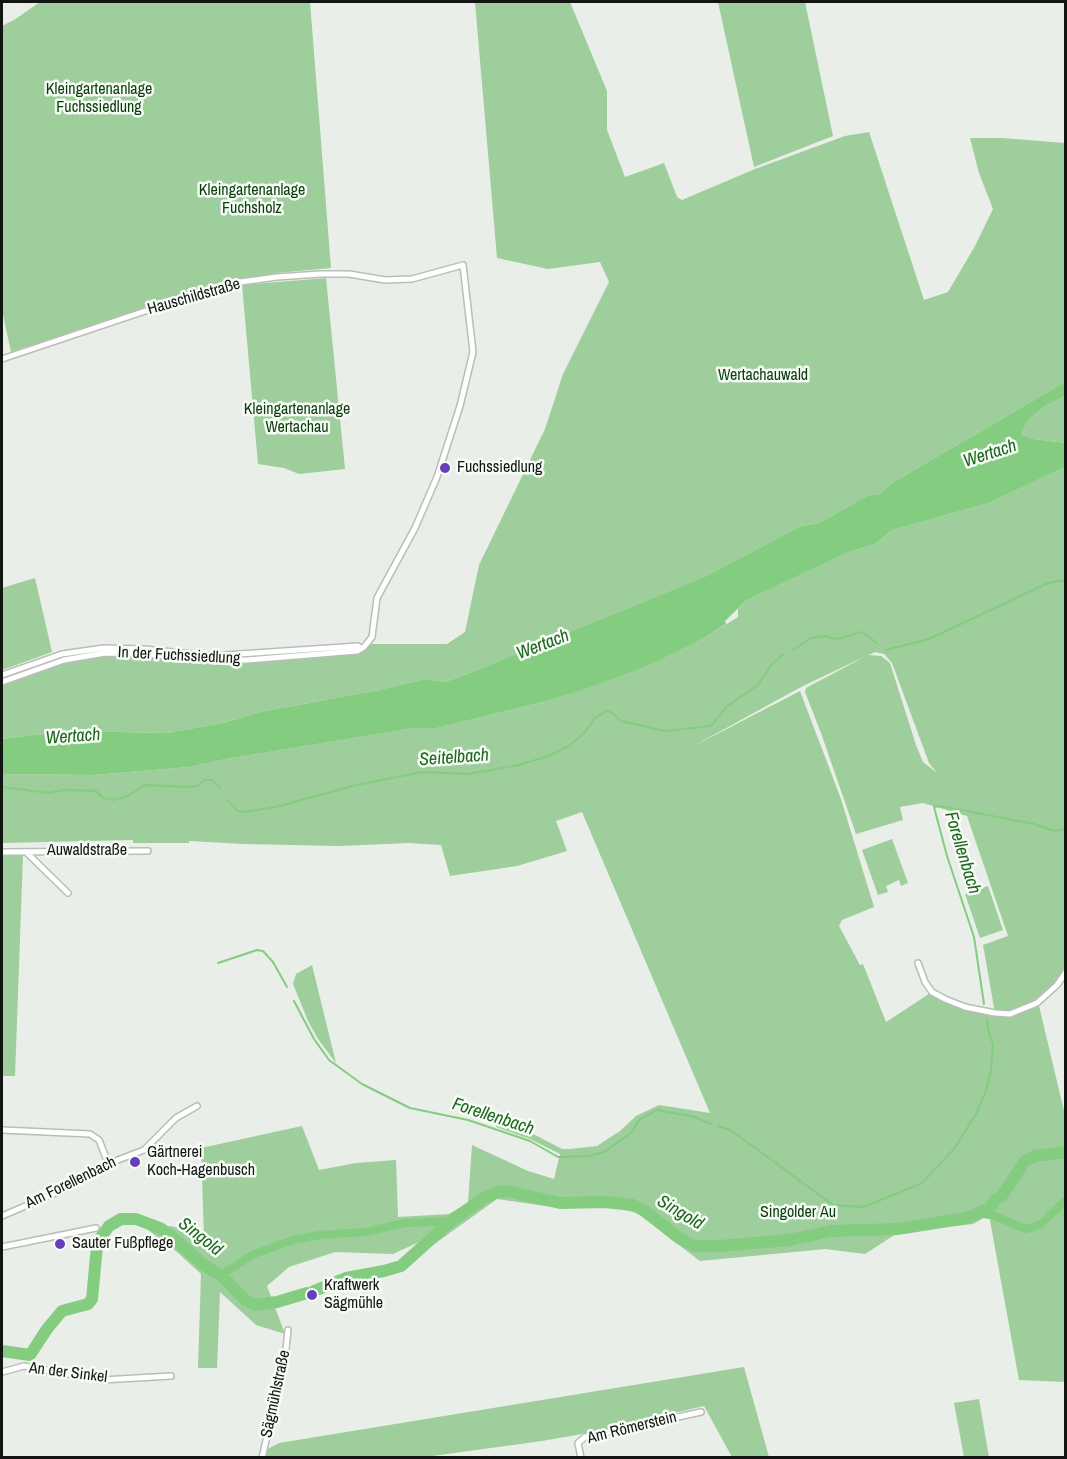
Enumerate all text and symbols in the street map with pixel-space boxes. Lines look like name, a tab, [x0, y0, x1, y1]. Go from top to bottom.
park label: Kleingartenanlage Fuchssiedlung	[46, 80, 152, 118]
park label: Kleingartenanlage Fuchsholz	[199, 181, 305, 219]
street label: Hauschildstraße	[145, 275, 243, 319]
park label: Wertachauwald	[718, 366, 808, 386]
park label: Kleingartenanlage Wertachau	[244, 400, 350, 438]
water label: Wertach	[961, 435, 1019, 473]
place label: Fuchssiedlung	[457, 458, 542, 478]
marker: Fuchssiedlung	[438, 461, 452, 475]
water label: Wertach	[514, 625, 572, 665]
street label: In der Fuchssiedlung	[117, 643, 241, 669]
water label: Wertach	[45, 724, 101, 750]
water label: Seitelbach	[418, 745, 490, 771]
water label: Forellenbach	[939, 809, 985, 897]
street label: Auwaldstraße	[47, 841, 127, 861]
water label: Forellenbach	[449, 1094, 537, 1140]
place label: Gärtnerei Koch-Hagenbusch	[147, 1143, 255, 1181]
street label: Am Forellenbach	[23, 1153, 119, 1213]
marker: Gärtnerei Koch-Hagenbusch	[128, 1155, 142, 1169]
water label: Singold	[653, 1191, 707, 1235]
park label: Singolder Au	[760, 1203, 836, 1223]
water label: Singold	[174, 1213, 226, 1261]
place label: Sauter Fußpflege	[72, 1234, 173, 1254]
marker: Sauter Fußpflege	[53, 1237, 67, 1251]
place label: Kraftwerk Sägmühle	[324, 1276, 383, 1314]
marker: Kraftwerk Sägmühle	[305, 1288, 319, 1302]
street label: Sägmühlstraße	[257, 1348, 295, 1440]
street label: An der Sinkel	[28, 1359, 108, 1387]
street label: Am Römerstein	[585, 1408, 679, 1448]

